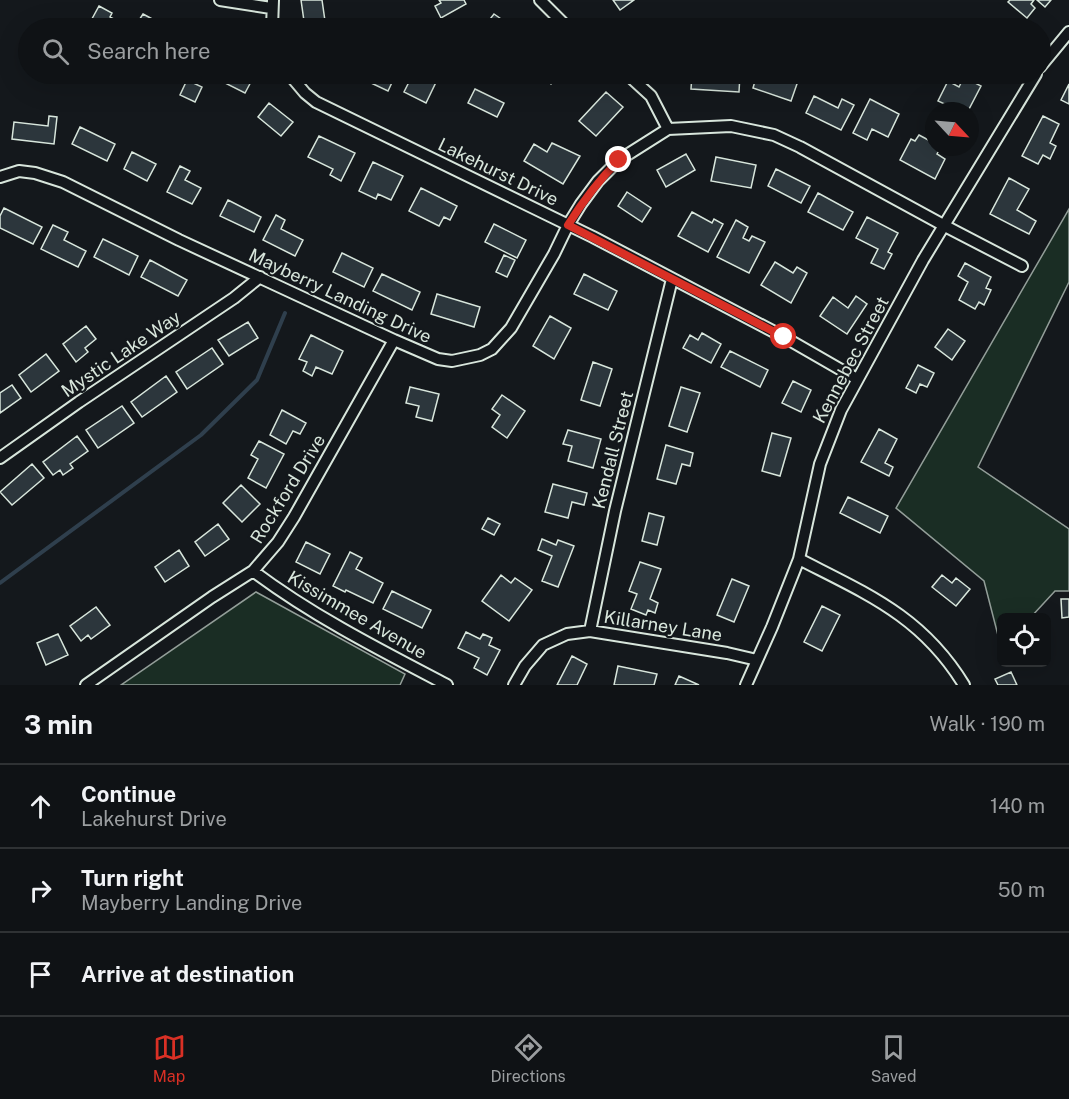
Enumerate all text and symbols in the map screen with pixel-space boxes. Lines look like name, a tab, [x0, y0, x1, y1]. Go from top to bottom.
search box	[18, 18, 1051, 84]
icon: search	[39, 35, 72, 68]
text: Search here	[87, 38, 211, 64]
north arrow	[925, 102, 979, 156]
street label: Lakehurst Drive	[435, 133, 562, 210]
route end	[605, 146, 631, 172]
street label: Mayberry Landing Drive	[245, 244, 435, 347]
street label: Kennebec Street	[808, 293, 893, 427]
street label: Mystic Lake Way	[57, 306, 185, 401]
route start	[770, 323, 796, 349]
street label: Kendall Street	[588, 389, 637, 511]
street label: Rockford Drive	[246, 430, 329, 547]
street label: Kissimmee Avenue	[284, 566, 431, 663]
street label: Killarney Lane	[602, 606, 724, 645]
map controls	[997, 613, 1051, 667]
button: locate	[997, 613, 1051, 667]
text: 3 min	[24, 709, 93, 740]
text: Walk · 190 m	[929, 712, 1045, 736]
text: Continue	[81, 781, 176, 807]
icon: ahead	[24, 790, 57, 823]
text: 140 m	[990, 794, 1045, 818]
text: Lakehurst Drive	[81, 807, 227, 831]
text: Turn right	[81, 865, 184, 891]
icon: right	[24, 874, 57, 907]
text: 50 m	[998, 878, 1045, 902]
text: Mayberry Landing Drive	[81, 891, 302, 915]
icon: arrive	[24, 958, 57, 991]
text: Arrive at destination	[81, 961, 294, 987]
tab: Map	[153, 1031, 186, 1086]
tab: Directions	[491, 1031, 566, 1086]
tab: Saved	[871, 1031, 916, 1086]

